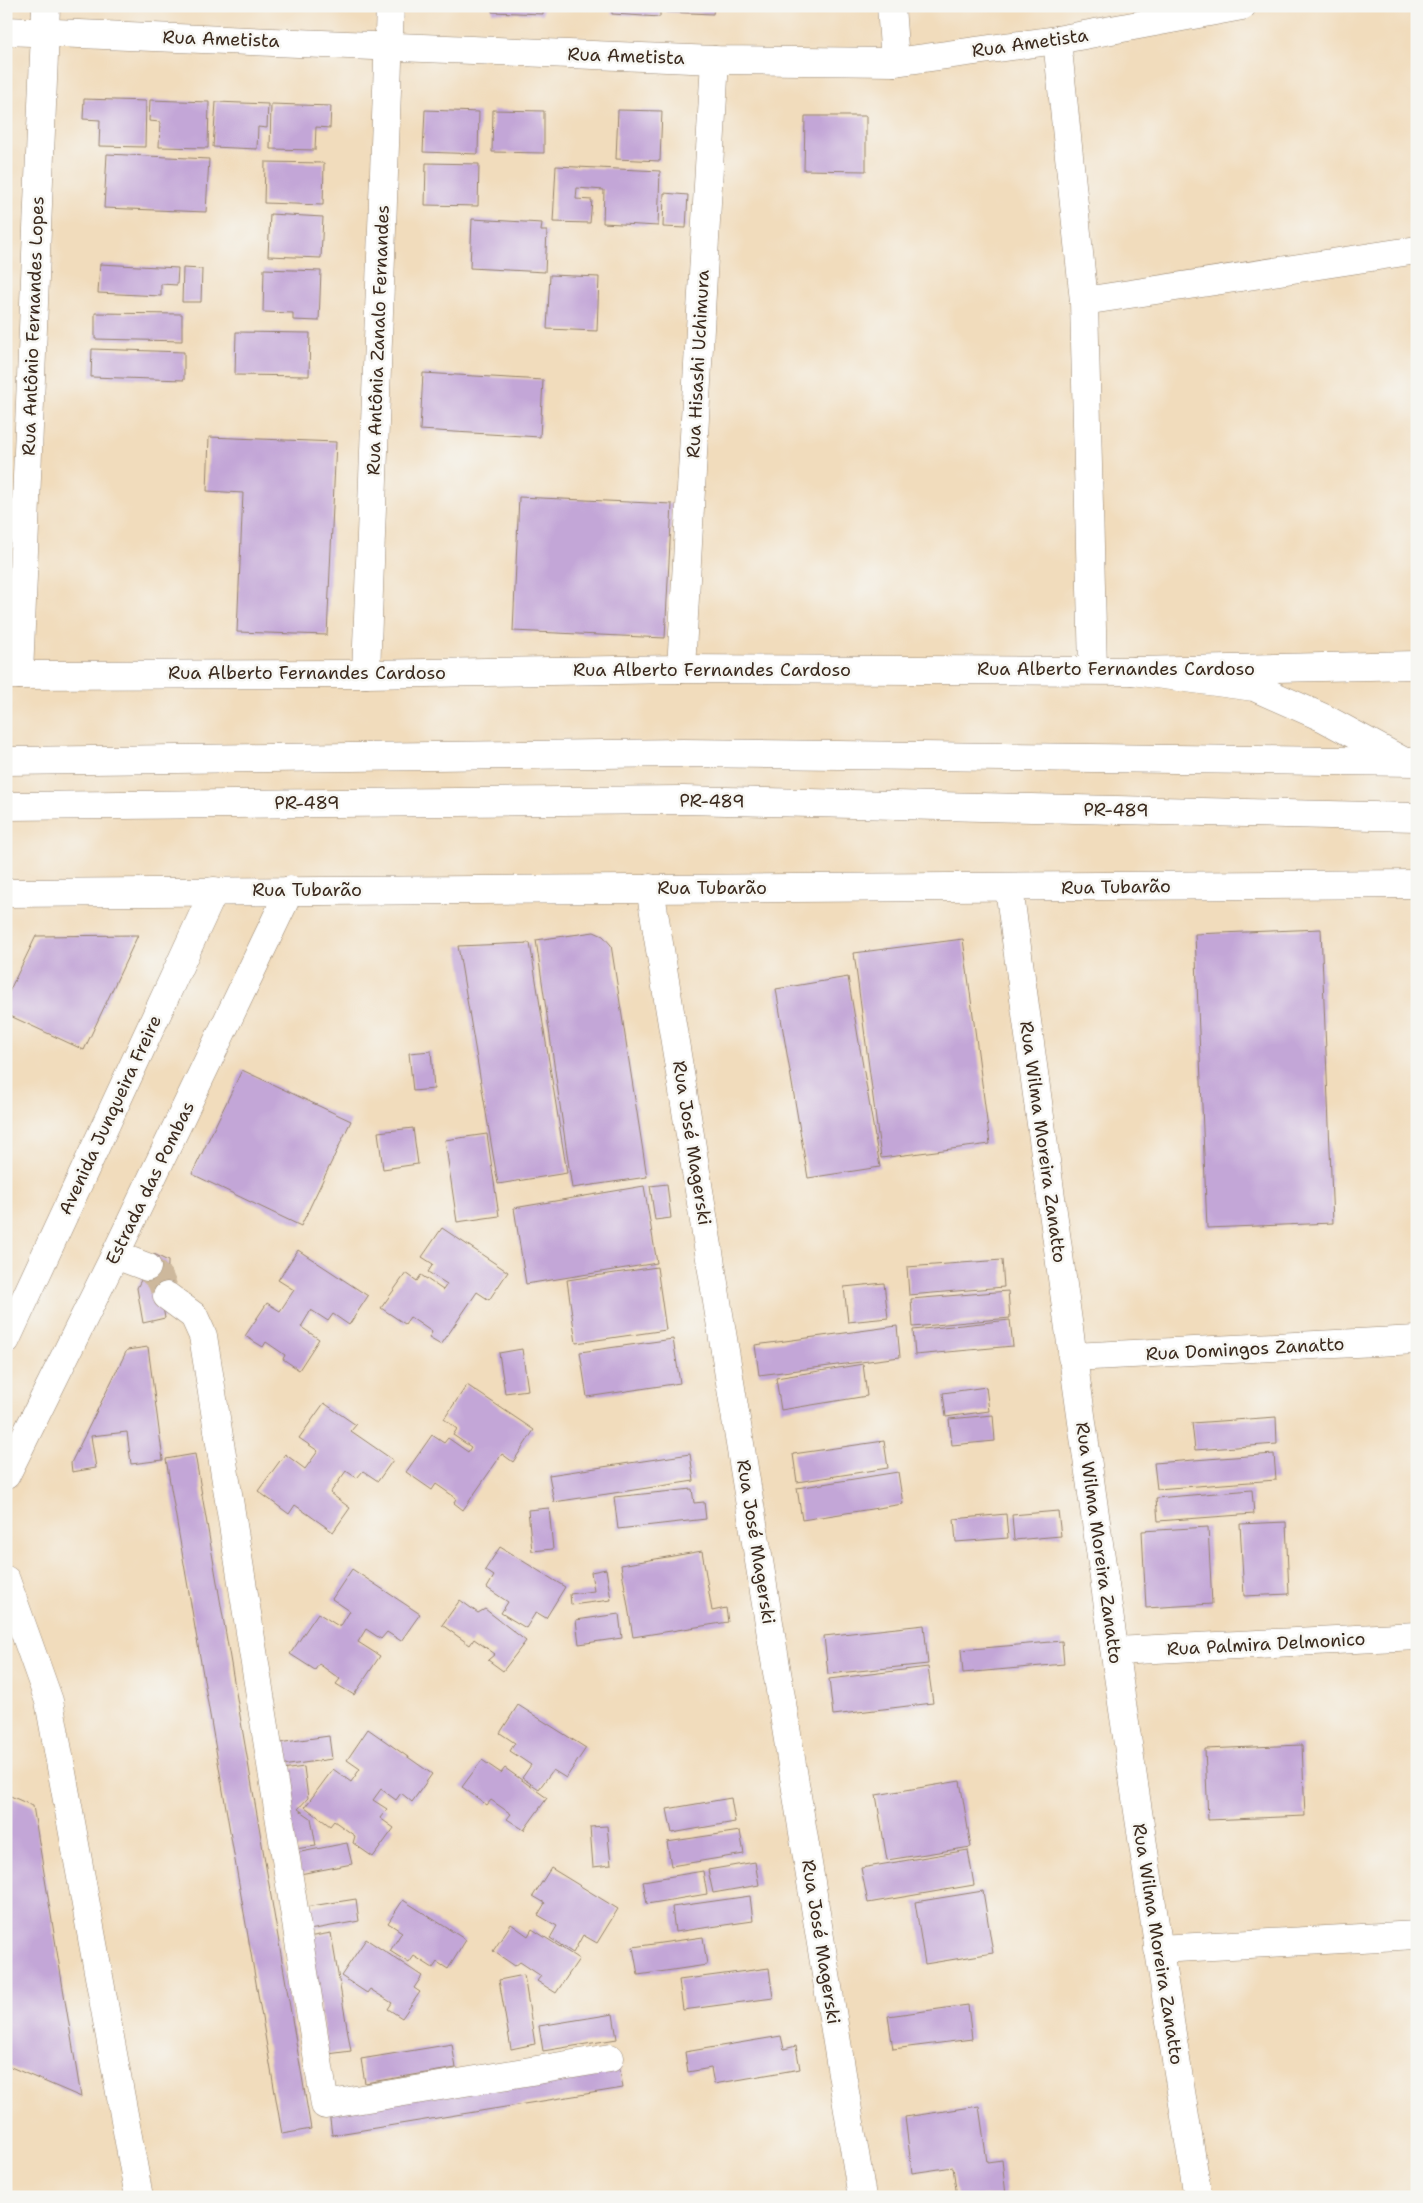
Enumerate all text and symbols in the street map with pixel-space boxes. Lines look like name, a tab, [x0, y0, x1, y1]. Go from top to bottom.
street label: Rua Ametista	[970, 23, 1090, 63]
street label: Rua Ametista	[162, 25, 280, 53]
street label: Rua Ametista	[567, 42, 685, 70]
street label: Rua Antônio Fernandes Lopes	[16, 196, 50, 456]
street label: Rua Antônia Zanalo Fernandes	[361, 204, 395, 476]
street label: Rua Hisashi Uchimura	[681, 269, 715, 459]
street label: Rua Alberto Fernandes Cardoso	[977, 657, 1255, 681]
street label: Rua Alberto Fernandes Cardoso	[573, 658, 851, 682]
street label: Rua Alberto Fernandes Cardoso	[168, 661, 446, 685]
street label: PR-489	[679, 788, 745, 814]
street label: PR-489	[274, 791, 340, 815]
street label: PR-489	[1083, 797, 1149, 823]
street label: Rua Tubarão	[1061, 874, 1171, 900]
street label: Rua Tubarão	[657, 876, 767, 900]
street label: Rua Tubarão	[252, 878, 362, 902]
street label: Avenida Junqueira Freire	[53, 1011, 167, 1219]
street label: Rua Wilma Moreira Zanatto	[1014, 1020, 1072, 1264]
street label: Rua José Magerski	[667, 1059, 717, 1227]
street label: Estrada das Pombas	[100, 1097, 200, 1269]
street label: Rua Domingos Zanatto	[1145, 1332, 1345, 1366]
street label: Rua Wilma Moreira Zanatto	[1070, 1421, 1128, 1665]
street label: Rua José Magerski	[731, 1458, 781, 1626]
street label: Rua Palmira Delmonico	[1166, 1627, 1366, 1661]
street label: Rua Wilma Moreira Zanatto	[1127, 1822, 1189, 2066]
street label: Rua José Magerski	[796, 1858, 846, 2026]

